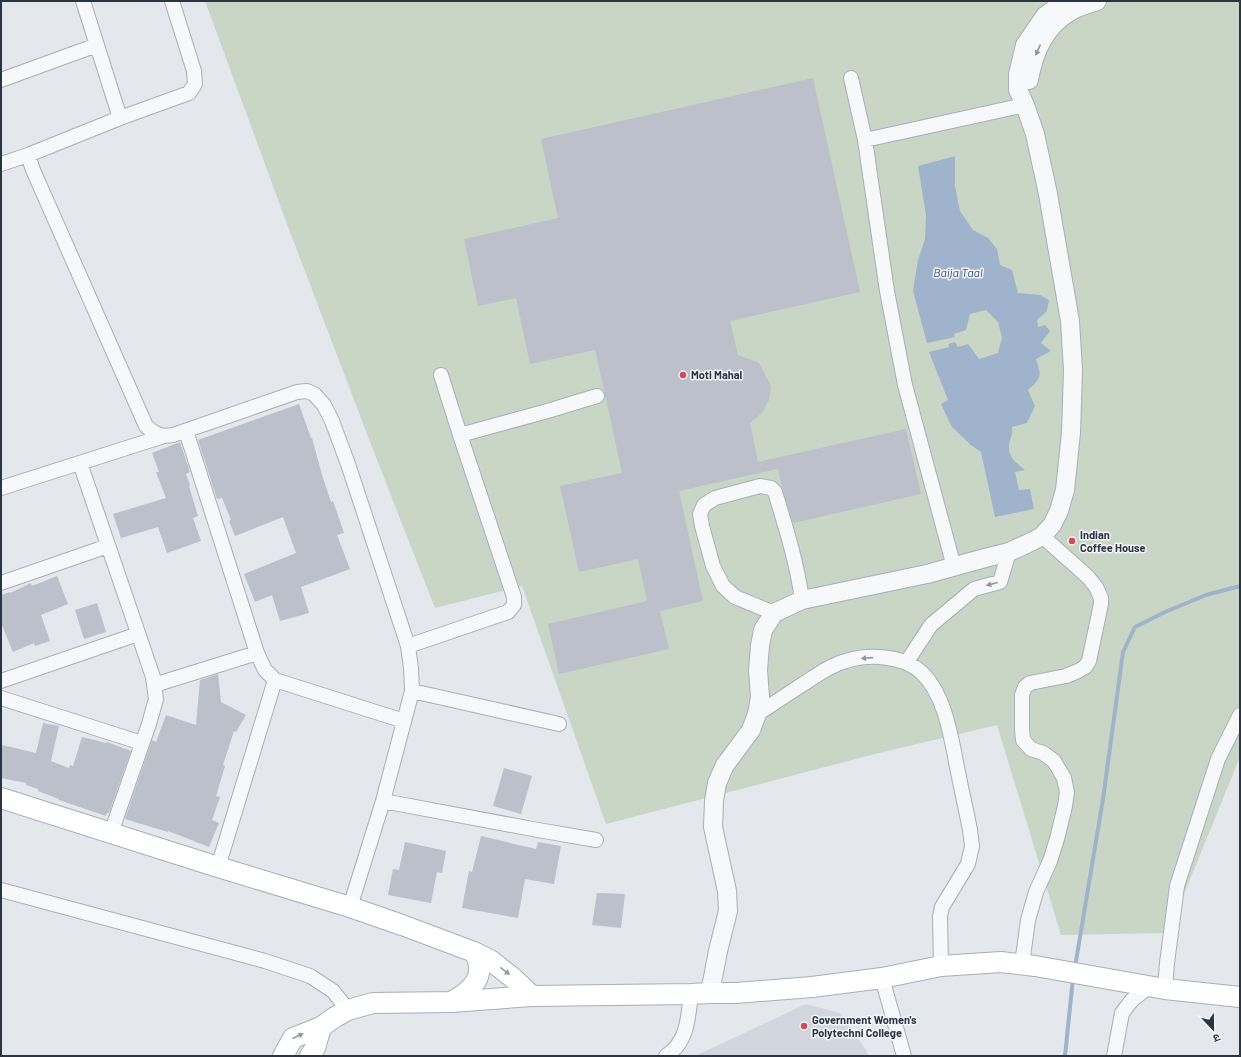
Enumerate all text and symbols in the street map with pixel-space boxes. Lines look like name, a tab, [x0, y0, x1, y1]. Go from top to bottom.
one-way arrow	[1035, 45, 1041, 56]
water label: Baija Taal	[933, 265, 983, 279]
place label: Moti Mahal	[691, 368, 743, 381]
marker: Moti Mahal	[678, 370, 688, 380]
place label: Indian Coffee House	[1080, 528, 1146, 554]
marker: Indian Coffee House	[1067, 536, 1077, 546]
one-way arrow	[986, 582, 999, 588]
one-way arrow	[861, 654, 873, 661]
one-way arrow	[499, 967, 510, 975]
north arrow	[1193, 1009, 1233, 1049]
place label: Government Women's Polytechni College	[812, 1013, 917, 1039]
marker: Government Women's Polytechni College	[799, 1021, 809, 1031]
text: उ	[1211, 1032, 1222, 1046]
one-way arrow	[293, 1033, 304, 1039]

